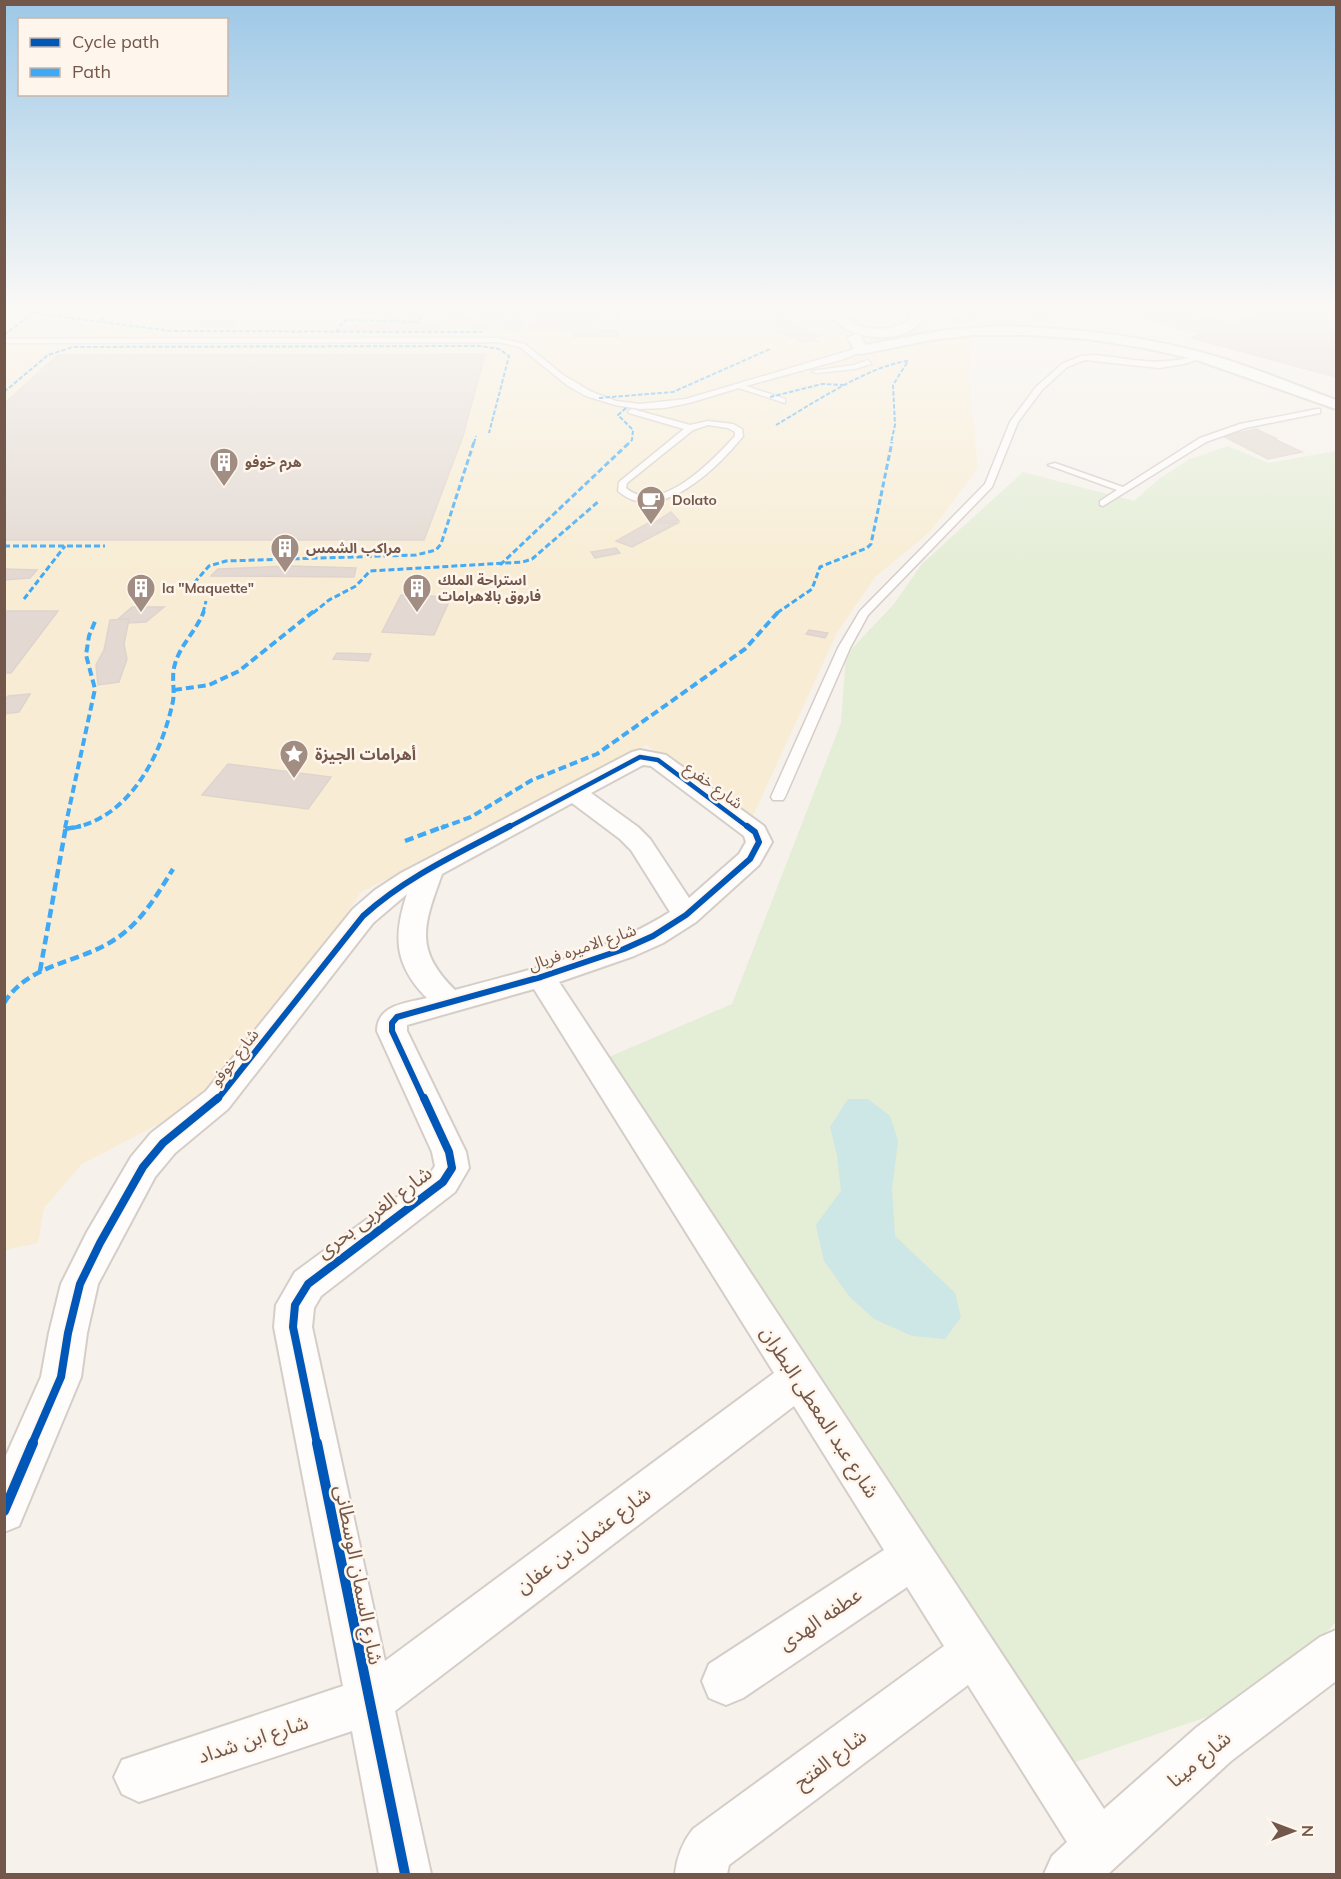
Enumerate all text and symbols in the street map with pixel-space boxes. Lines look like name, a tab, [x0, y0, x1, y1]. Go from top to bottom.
legend	[18, 18, 228, 96]
text: Cycle path	[72, 30, 159, 53]
text: Path	[72, 60, 111, 83]
building icon: هرم خوفو	[208, 446, 240, 488]
place label: هرم خوفو	[245, 453, 302, 473]
cafe icon: Dolato	[635, 484, 667, 526]
place label: Dolato	[672, 491, 717, 509]
building icon: مراكب الشمس	[269, 532, 301, 574]
place label: مراكب الشمس	[306, 539, 401, 557]
place label: استراحة الملك فاروق بالاهرامات	[438, 571, 541, 605]
building icon: la "Maquette"	[125, 572, 157, 614]
building icon: استراحة الملك فاروق بالاهرامات	[401, 572, 433, 614]
place label: la "Maquette"	[162, 579, 254, 597]
place icon: أهرامات الجيزة	[278, 738, 310, 780]
place label: أهرامات الجيزة	[315, 744, 416, 764]
street label: شارع خفرع	[679, 757, 747, 815]
street label: شارع الاميره فريال	[525, 919, 640, 978]
street label: شارع خوفو	[205, 1024, 265, 1091]
street label: شارع الغربى بحرى	[311, 1160, 438, 1266]
street label: شارع عبد المعطى البطران	[753, 1321, 885, 1504]
street label: شارع عثمان بن عفان	[510, 1481, 657, 1601]
street label: شارع السمان الوسطانى	[327, 1483, 389, 1668]
street label: عطفه الهدى	[773, 1582, 866, 1656]
street label: شارع ابن شداد	[194, 1709, 312, 1771]
street label: شارع الفتح	[788, 1723, 873, 1796]
street label: شارع مينا	[1162, 1725, 1237, 1795]
north arrow	[1263, 1801, 1323, 1861]
text: N	[1298, 1825, 1318, 1837]

